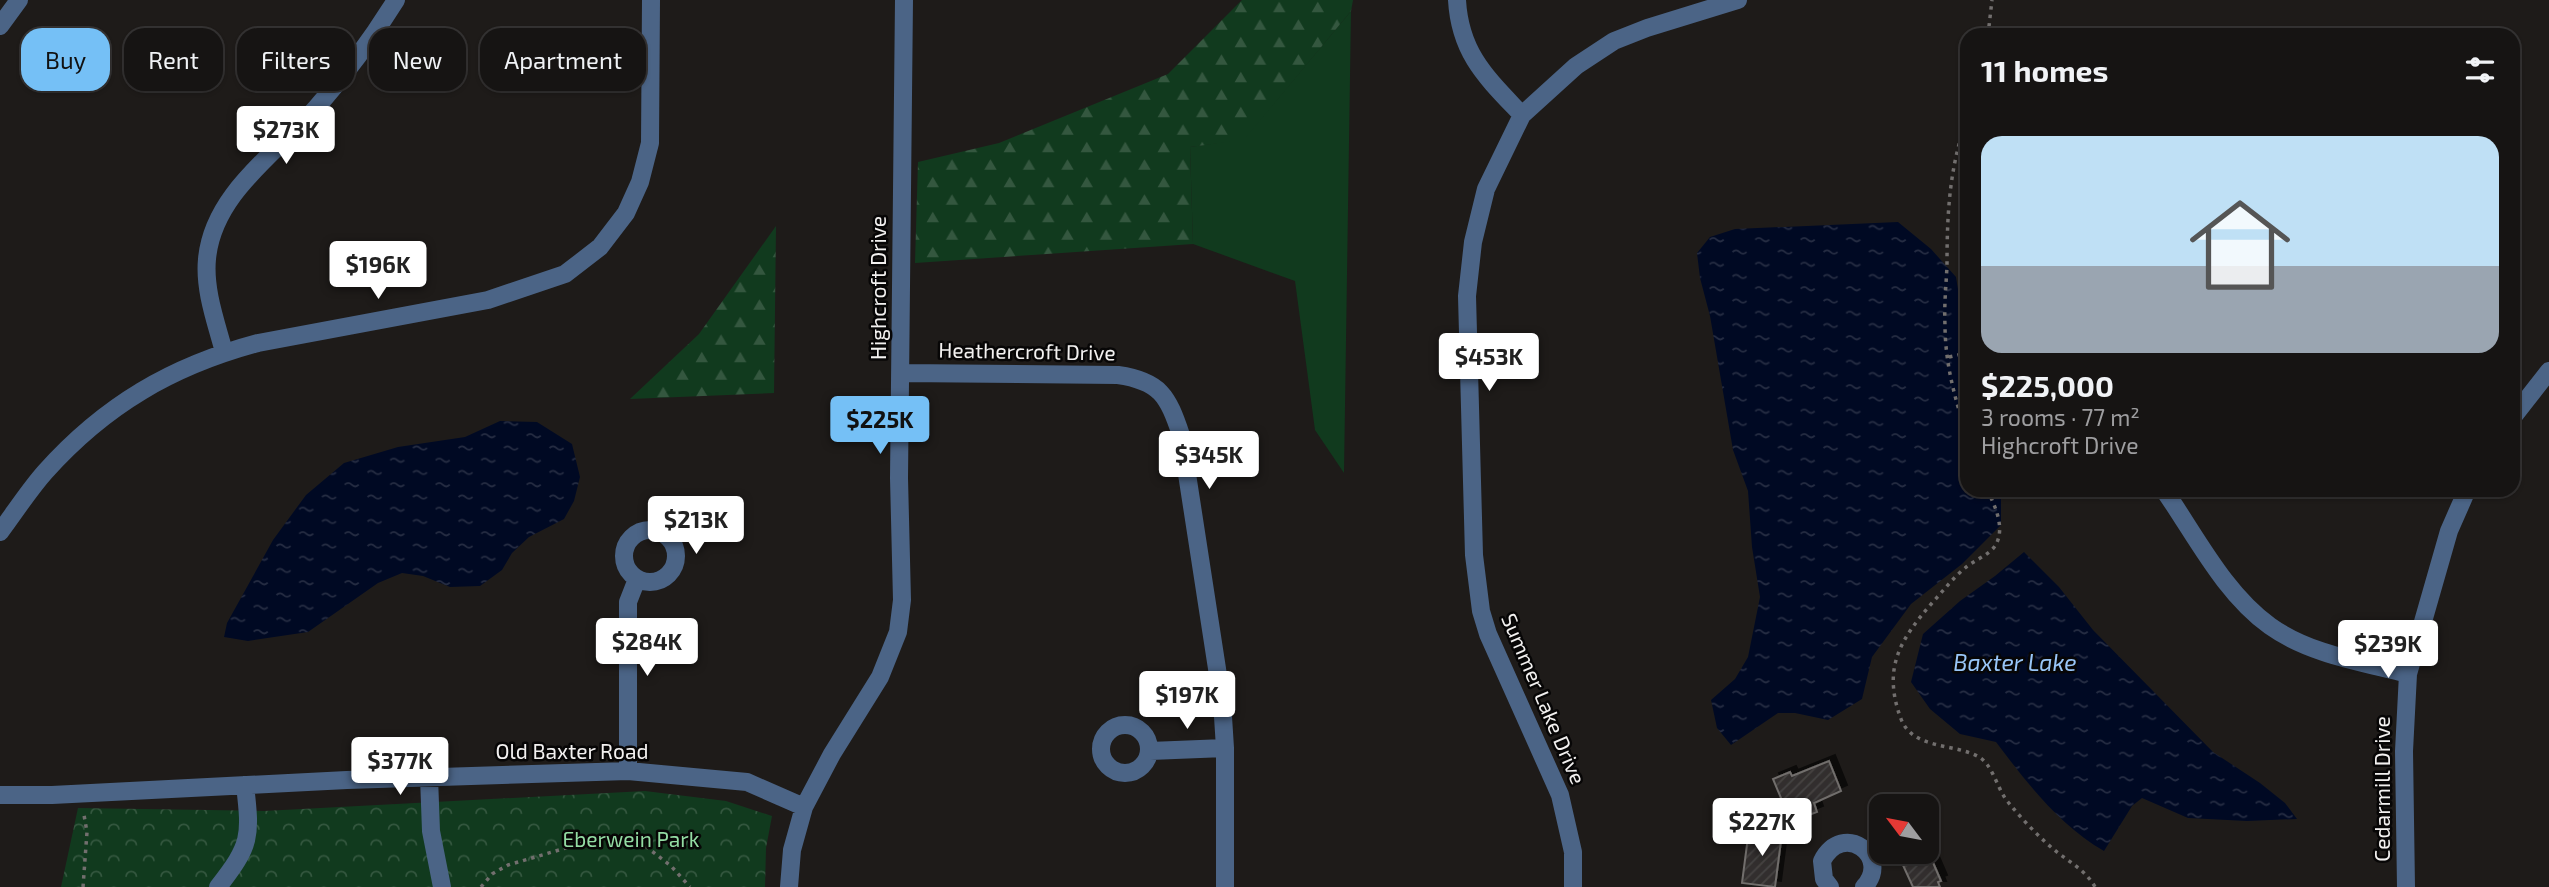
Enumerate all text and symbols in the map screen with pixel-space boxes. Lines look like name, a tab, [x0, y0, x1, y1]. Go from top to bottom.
chip: Buy	[21, 28, 110, 91]
chip: Rent	[124, 28, 223, 91]
chip: Filters	[237, 28, 355, 91]
chip: New	[369, 28, 466, 91]
chip: Apartment	[480, 28, 646, 91]
icon: filters	[2461, 51, 2499, 89]
text: 11 homes	[1981, 52, 2108, 88]
pin: $273K	[237, 106, 335, 166]
text: $273K	[253, 115, 319, 143]
icon: home	[2177, 182, 2303, 308]
street label: Highcroft Drive	[865, 216, 890, 360]
pin: $196K	[329, 242, 427, 301]
text: $196K	[346, 250, 411, 278]
pin: $453K	[1440, 334, 1538, 393]
street label: Heathercroft Drive	[938, 336, 1116, 365]
text: $453K	[1455, 342, 1523, 370]
text: $225,000	[1981, 367, 2114, 403]
pin: $225K	[831, 396, 929, 456]
text: 3 rooms · 77 m²	[1981, 403, 2140, 431]
text: $225K	[846, 405, 914, 433]
text: Highcroft Drive	[1981, 431, 2139, 459]
pin: $345K	[1160, 432, 1258, 491]
text: $345K	[1175, 440, 1243, 468]
pin: $213K	[647, 496, 745, 556]
text: $213K	[664, 505, 728, 533]
street label: Summer Lake Drive	[1497, 609, 1592, 788]
pin: $284K	[598, 618, 696, 678]
pin: $239K	[2339, 620, 2437, 680]
text: $284K	[612, 627, 682, 655]
text: $239K	[2354, 629, 2422, 657]
water label: Baxter Lake	[1953, 648, 2077, 676]
pin: $197K	[1138, 672, 1236, 731]
text: $197K	[1155, 680, 1219, 708]
street label: Cedarmill Drive	[2369, 716, 2394, 862]
pin: $377K	[351, 738, 449, 797]
street label: Old Baxter Road	[496, 738, 648, 763]
text: $377K	[367, 746, 433, 774]
north arrow	[1869, 794, 1939, 864]
map controls	[1869, 794, 1939, 864]
pin: $227K	[1713, 798, 1811, 858]
text: $227K	[1729, 807, 1795, 835]
park label: Eberwein Park	[563, 826, 700, 851]

